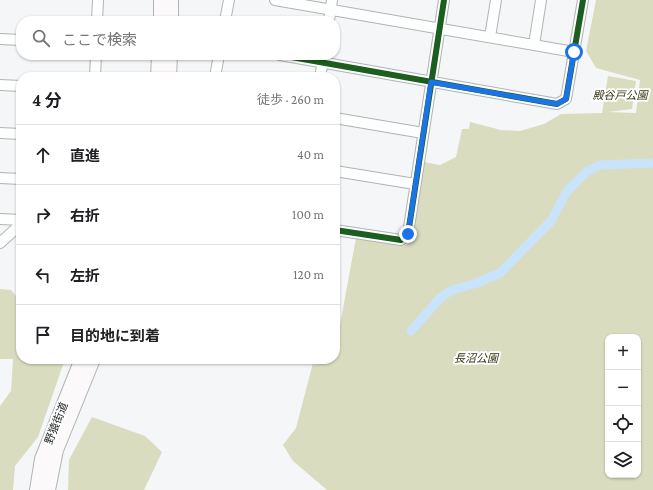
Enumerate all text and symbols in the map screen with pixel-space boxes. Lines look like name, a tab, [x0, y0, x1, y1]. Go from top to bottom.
search box	[16, 16, 340, 60]
icon: search	[30, 27, 52, 49]
text: ここで検索	[62, 32, 137, 48]
route start	[565, 43, 583, 61]
park label: 殿谷戸公園	[593, 89, 649, 101]
text: 4 分	[32, 91, 61, 110]
text: 徒歩 · 260 m	[257, 92, 324, 107]
icon: ahead	[32, 144, 54, 166]
text: 40 m	[297, 147, 324, 162]
text: 直進	[70, 148, 100, 164]
icon: right	[32, 204, 54, 226]
text: 100 m	[292, 207, 324, 222]
text: 右折	[70, 208, 100, 224]
route end	[399, 225, 417, 243]
icon: left	[32, 264, 54, 286]
text: 120 m	[293, 267, 324, 282]
text: 左折	[70, 268, 100, 284]
icon: arrive	[32, 324, 54, 346]
text: 目的地に到着	[70, 328, 160, 344]
map controls	[605, 334, 641, 478]
button: +	[605, 334, 641, 370]
park label: 長沼公園	[454, 352, 500, 364]
button: −	[605, 370, 641, 406]
street label: 野猿街道	[42, 400, 70, 446]
button: locate	[605, 406, 641, 442]
button: layers	[605, 442, 641, 478]

